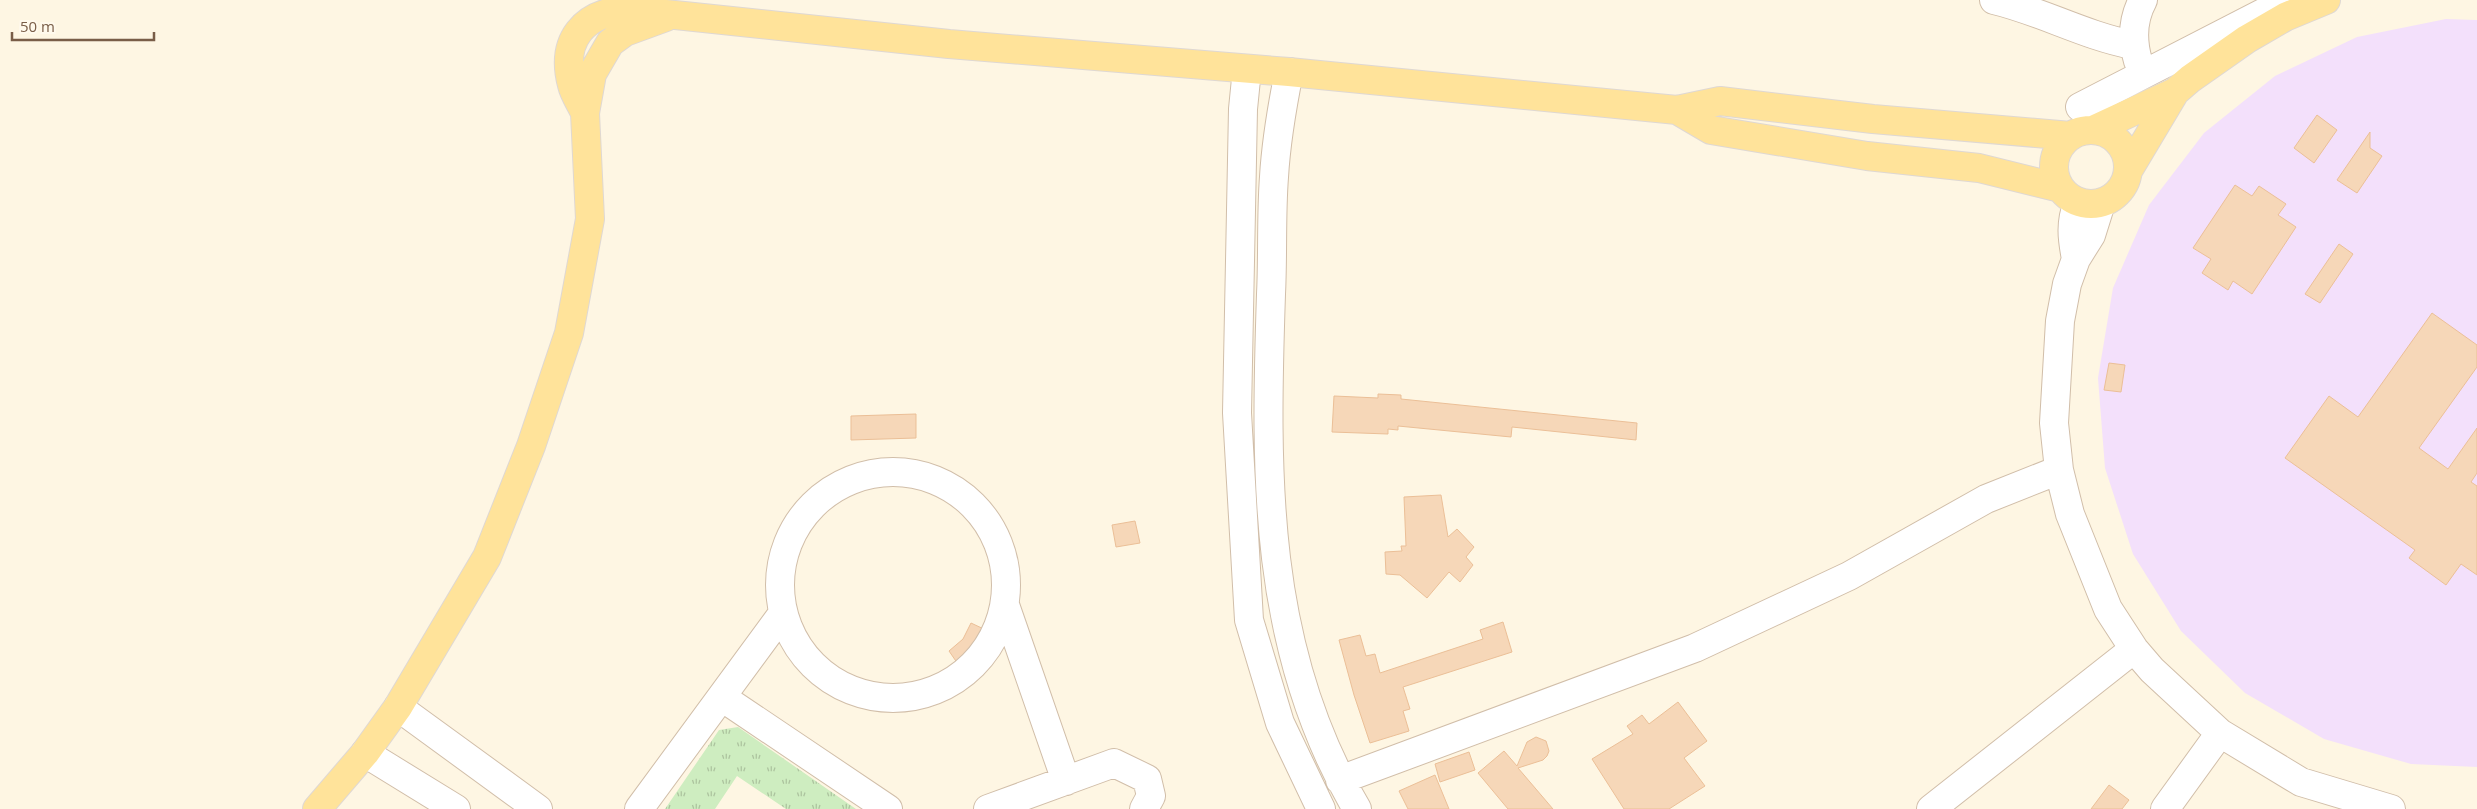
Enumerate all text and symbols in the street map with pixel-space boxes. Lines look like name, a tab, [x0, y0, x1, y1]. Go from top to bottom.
scale bar	[12, 10, 155, 42]
text: 50 m	[20, 16, 55, 36]

